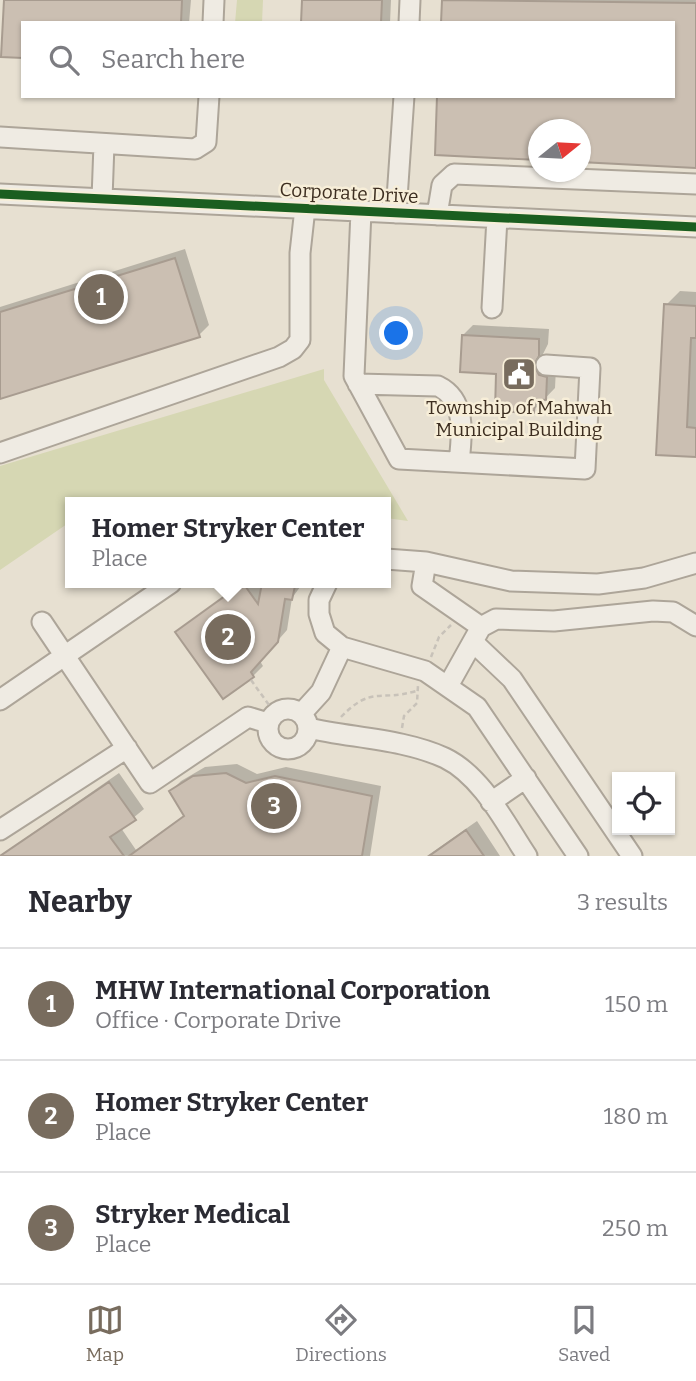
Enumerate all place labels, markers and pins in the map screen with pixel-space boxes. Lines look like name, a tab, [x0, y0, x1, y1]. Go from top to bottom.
pin: 1	[78, 271, 124, 323]
public building icon: Township of Mahwah Municipal Building	[500, 355, 538, 393]
place label: Township of Mahwah Municipal Building	[426, 396, 612, 441]
pin: 2	[205, 611, 251, 663]
pin: 3	[251, 780, 297, 832]

